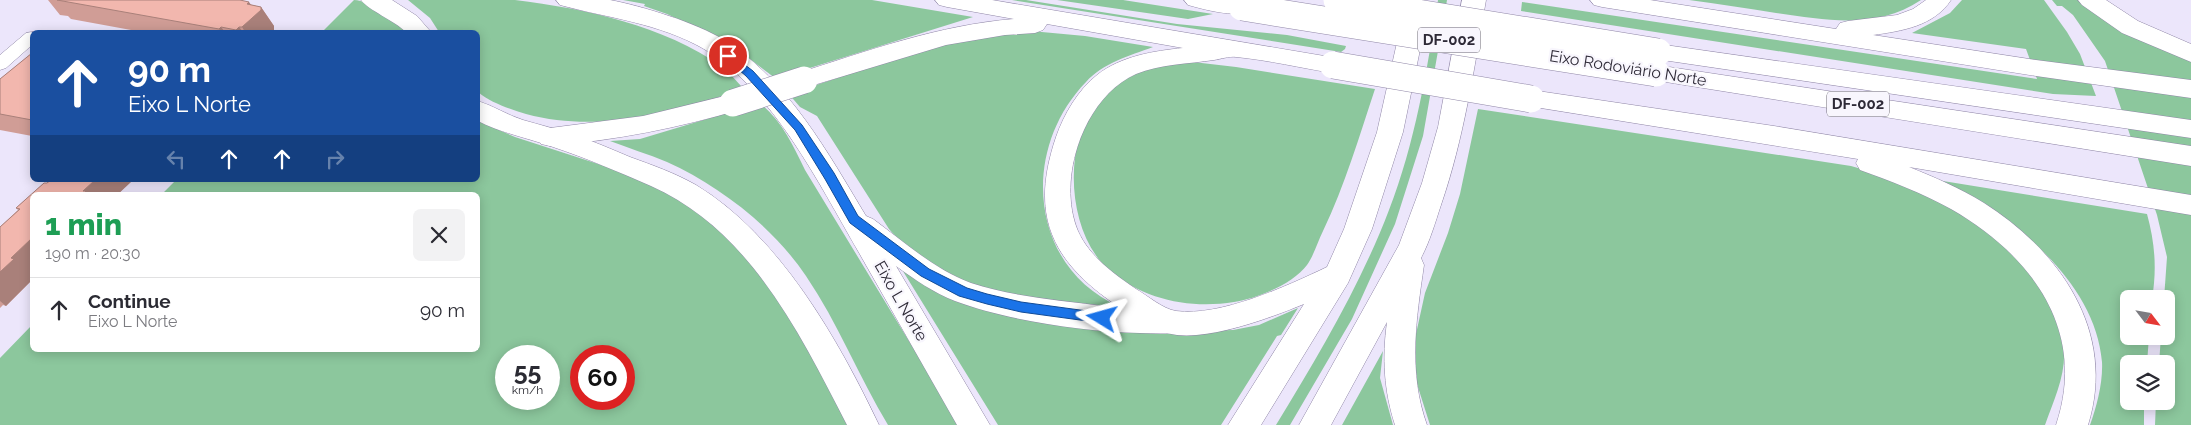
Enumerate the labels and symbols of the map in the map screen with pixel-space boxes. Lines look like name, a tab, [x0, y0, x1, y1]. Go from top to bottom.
road number: DF-002	[1418, 28, 1480, 52]
pin	[707, 35, 749, 77]
street label: Eixo Rodoviário Norte	[1548, 46, 1708, 90]
road number: DF-002	[1827, 92, 1889, 116]
street label: Eixo L Norte	[870, 258, 932, 344]
north arrow	[2120, 290, 2175, 345]
position arrow	[1075, 291, 1127, 343]
speed limit sign: 60	[570, 345, 635, 410]

